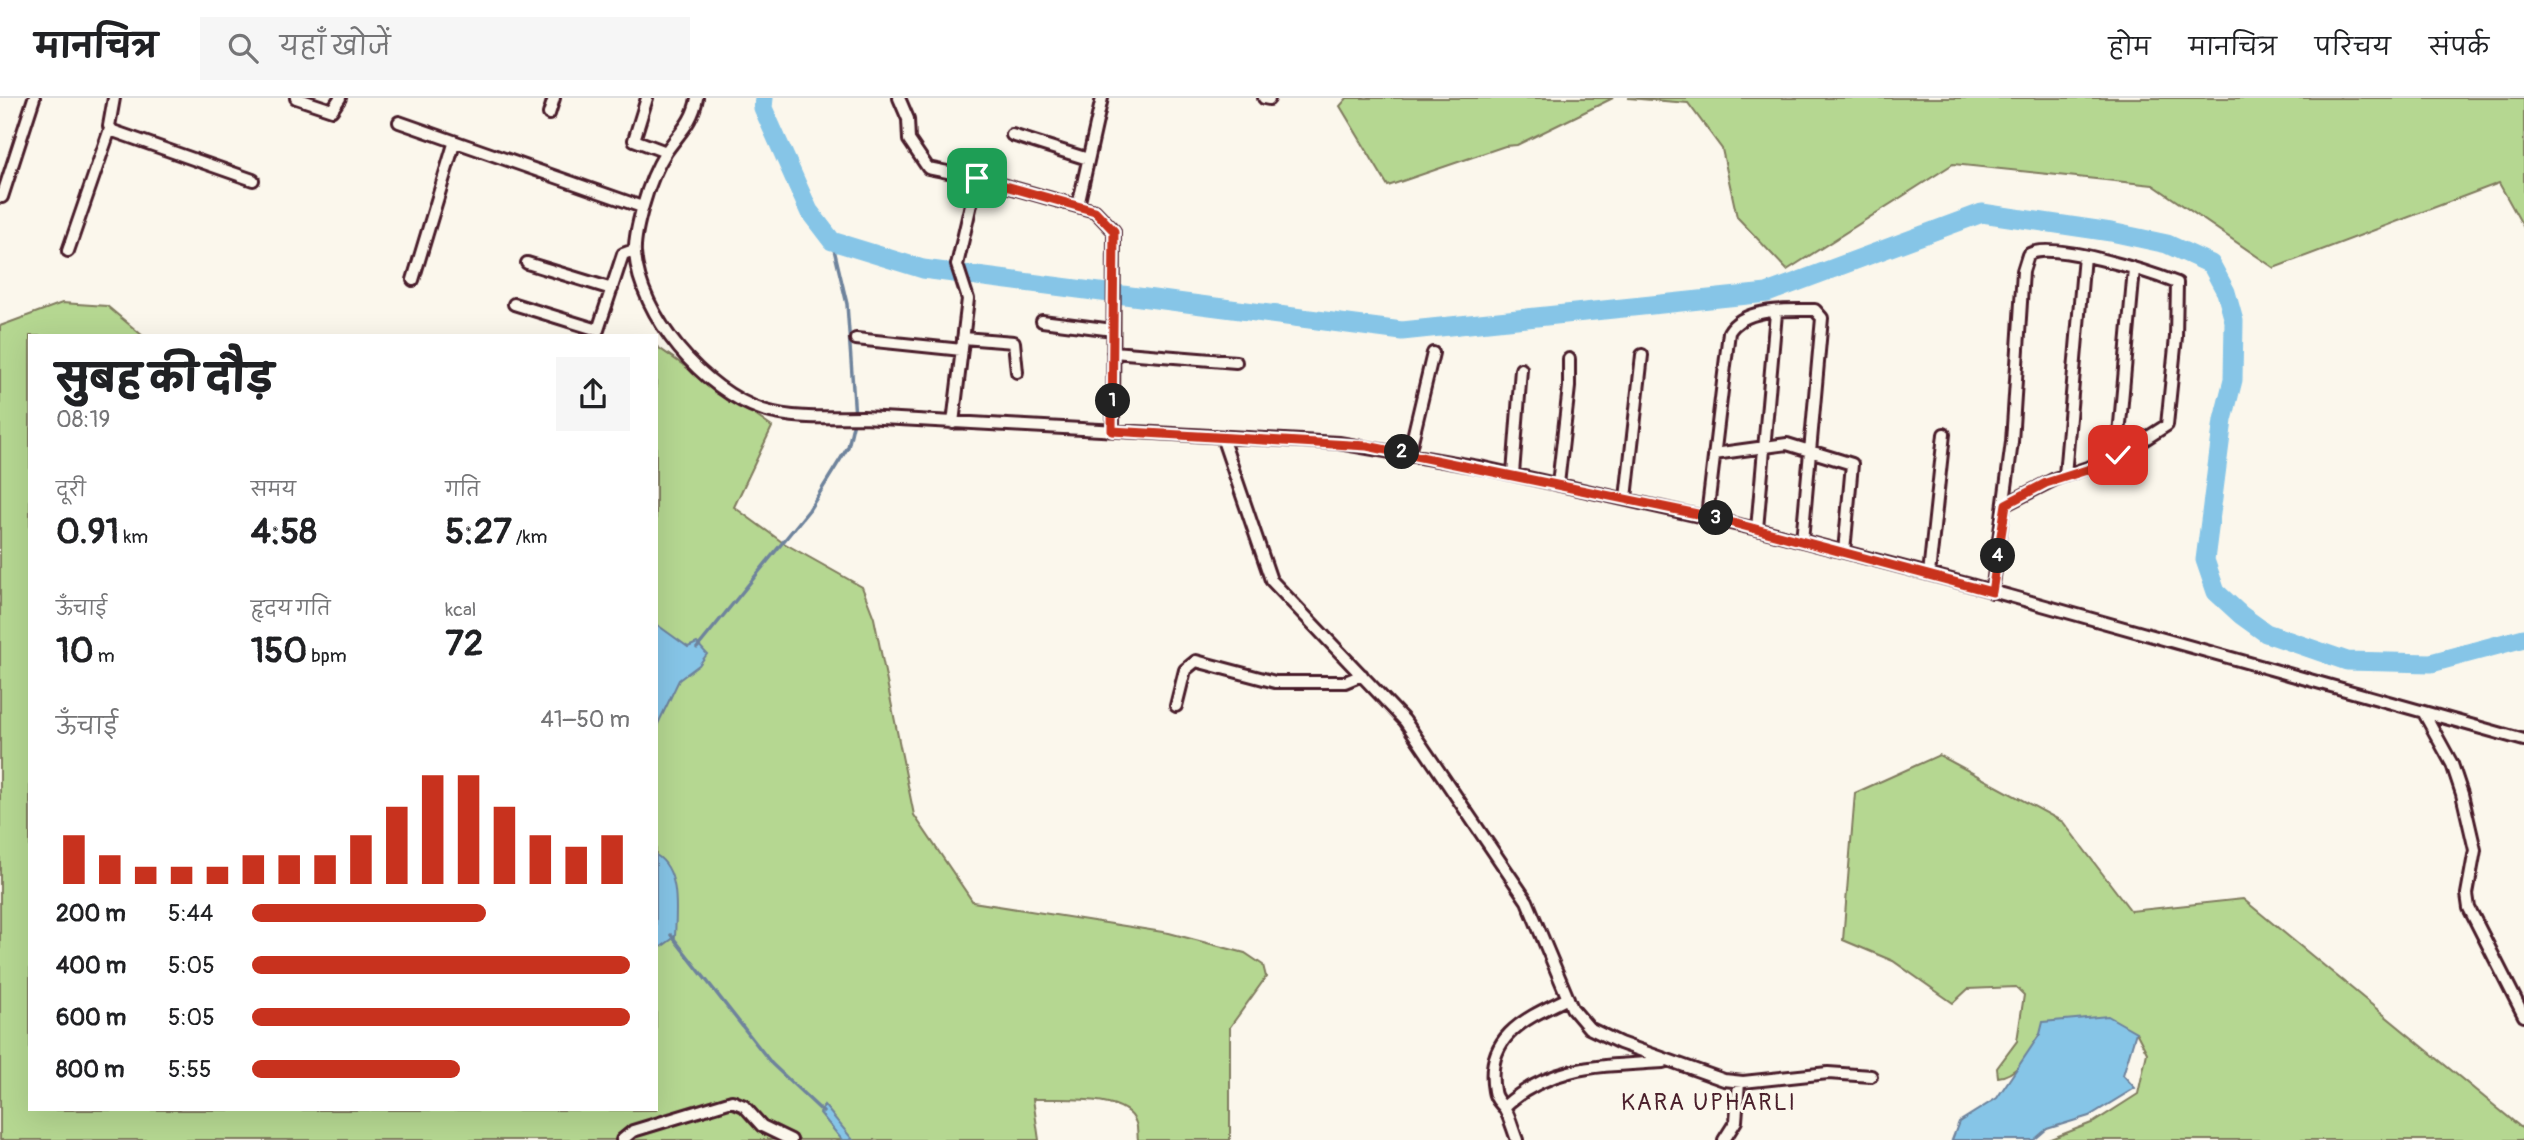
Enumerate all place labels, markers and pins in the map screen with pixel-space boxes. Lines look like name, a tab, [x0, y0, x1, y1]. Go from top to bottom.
pin	[947, 148, 1007, 208]
pin: 1	[1096, 384, 1130, 418]
pin	[2088, 425, 2148, 485]
pin: 2	[1384, 434, 1420, 470]
pin: 3	[1698, 500, 1734, 536]
pin: 4	[1980, 538, 2016, 574]

